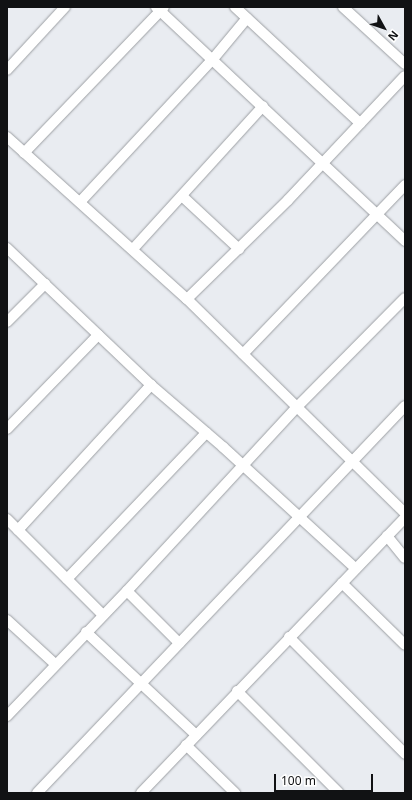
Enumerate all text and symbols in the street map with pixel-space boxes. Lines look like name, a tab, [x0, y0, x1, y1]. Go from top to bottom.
north arrow	[364, 8, 404, 48]
text: N	[385, 28, 402, 44]
scale bar	[276, 766, 375, 792]
text: 100 m	[281, 772, 316, 789]

